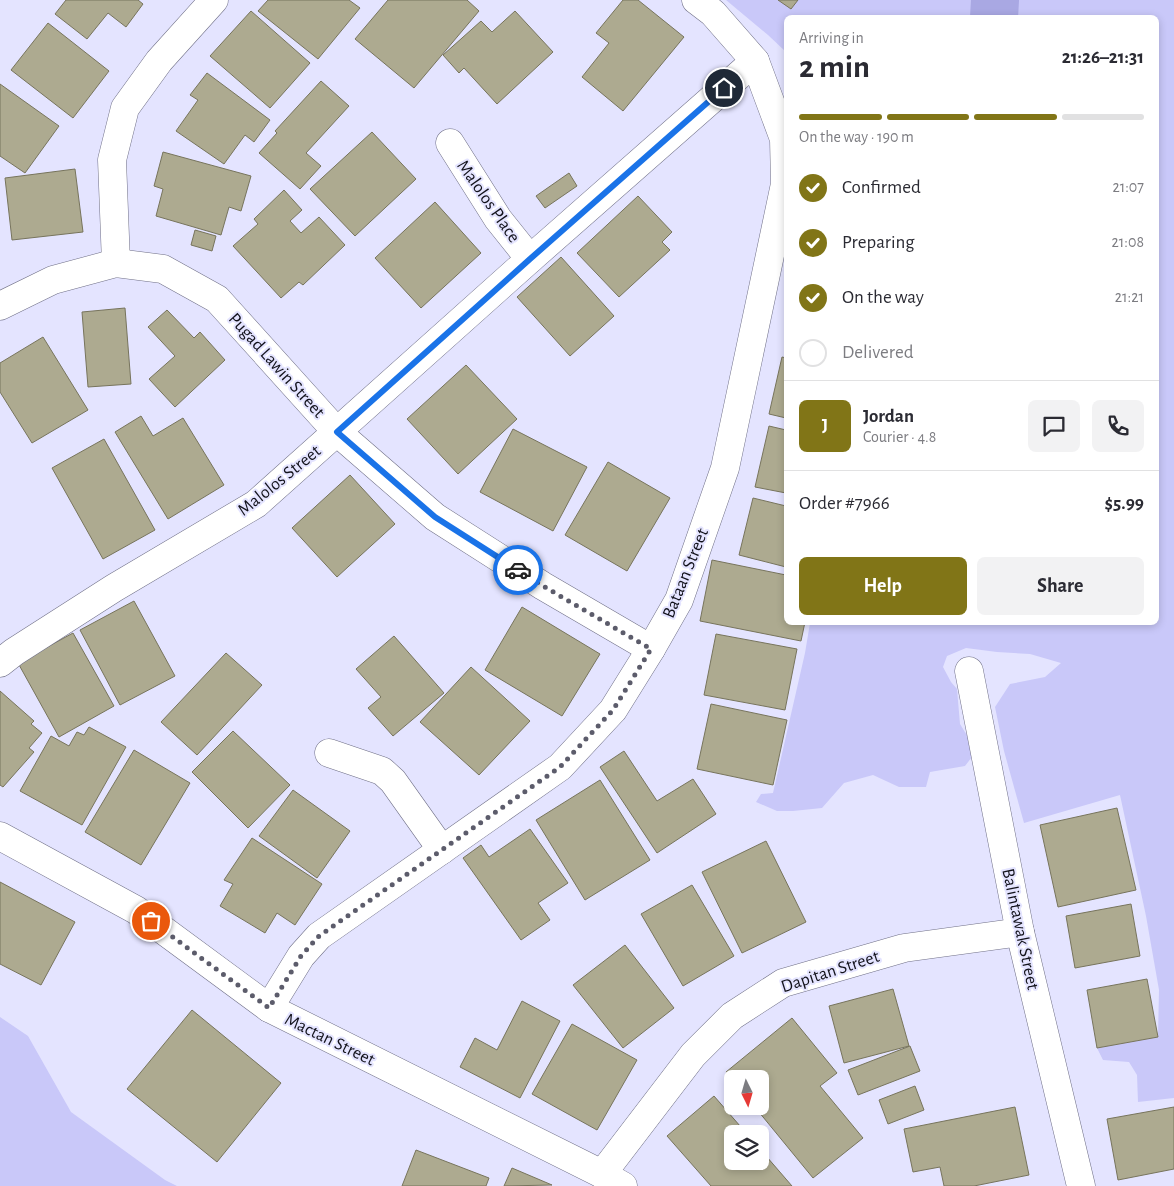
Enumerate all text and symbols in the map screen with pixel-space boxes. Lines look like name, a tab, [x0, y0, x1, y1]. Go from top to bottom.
text: Arriving in	[799, 30, 864, 46]
text: 21:26–21:31	[1062, 48, 1144, 67]
text: 2 min	[799, 51, 870, 83]
pin	[703, 67, 745, 109]
icon: home	[710, 74, 738, 102]
text: On the way · 190 m	[799, 129, 914, 145]
street label: Malolos Place	[453, 157, 523, 246]
icon: check	[799, 174, 827, 202]
text: Confirmed	[842, 178, 921, 197]
text: 21:07	[1112, 179, 1144, 195]
icon: check	[799, 229, 827, 257]
text: Preparing	[842, 233, 915, 252]
text: 21:08	[1112, 234, 1144, 250]
icon: check	[799, 284, 827, 312]
text: On the way	[842, 288, 924, 307]
text: 21:21	[1115, 289, 1144, 305]
street label: Pugad Lawin Street	[225, 310, 328, 422]
text: Delivered	[842, 343, 914, 362]
button: chat	[1028, 400, 1080, 452]
button: phone	[1092, 400, 1144, 452]
text: Jordan	[863, 407, 914, 426]
text: J	[822, 416, 828, 435]
text: Courier · 4.8	[863, 429, 936, 445]
street label: Malolos Street	[235, 442, 325, 520]
text: Order #7966	[799, 494, 890, 513]
text: $5.99	[1105, 494, 1144, 513]
street label: Bataan Street	[660, 526, 712, 621]
courier	[493, 545, 543, 595]
icon: car	[504, 556, 532, 584]
button: Help	[799, 557, 967, 615]
button: Share	[977, 557, 1144, 615]
street label: Balintawak Street	[998, 867, 1042, 992]
pin	[130, 900, 172, 942]
icon: bag	[137, 907, 165, 935]
street label: Dapitan Street	[779, 948, 882, 996]
street label: Mactan Street	[282, 1010, 378, 1070]
north arrow	[724, 1070, 769, 1115]
map controls	[724, 1070, 769, 1170]
button: layers	[724, 1125, 769, 1170]

